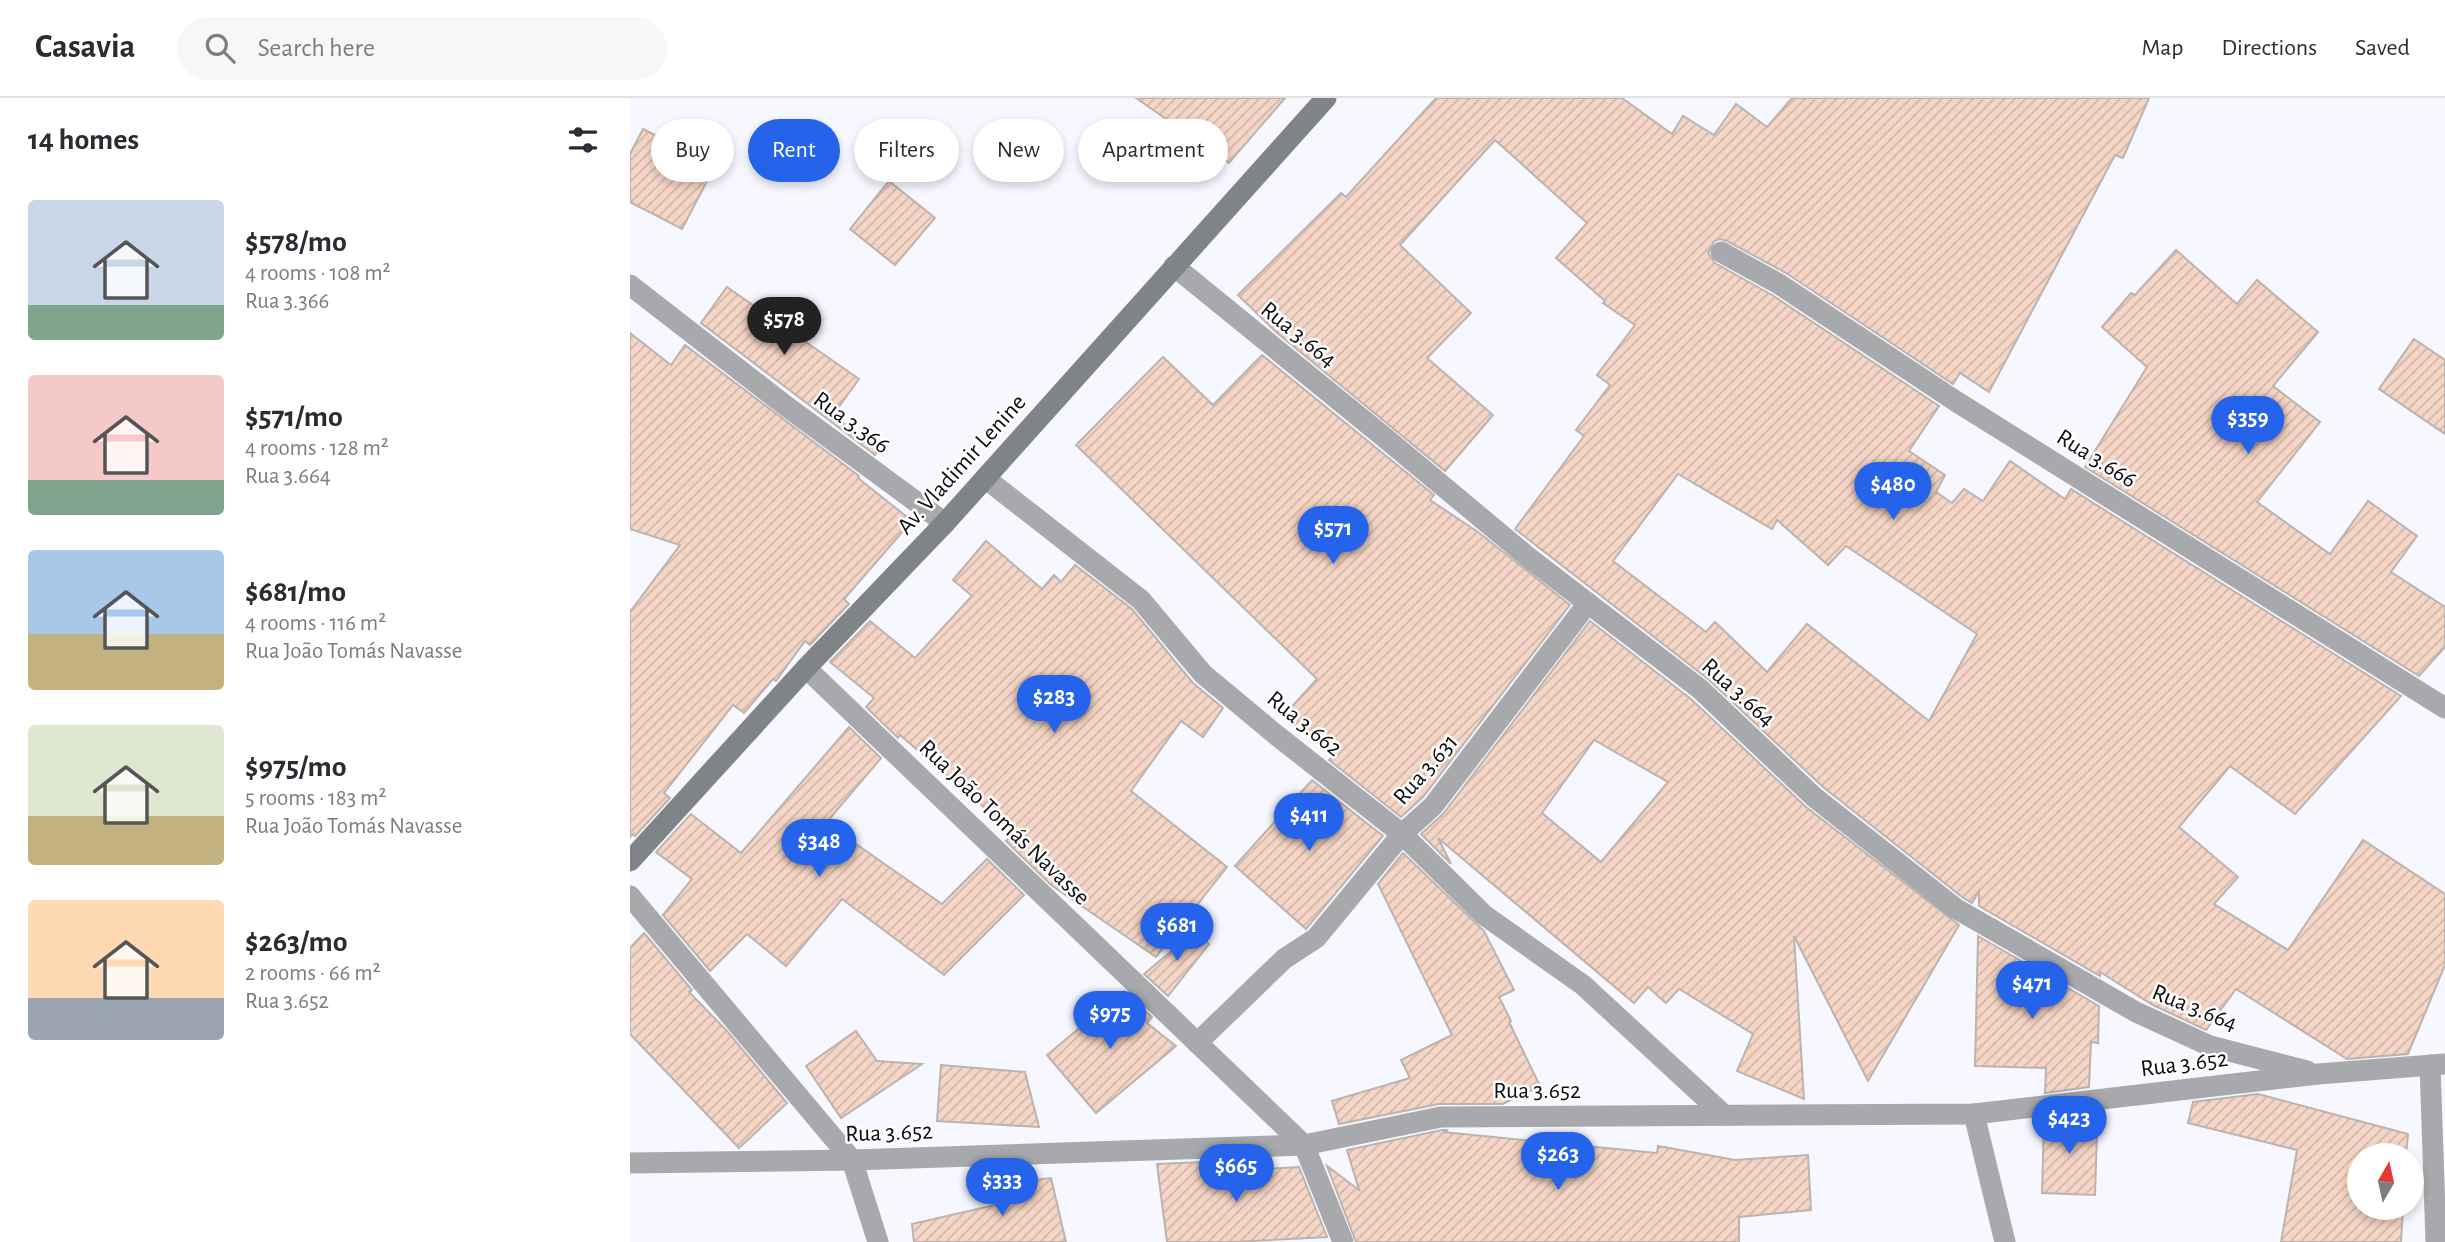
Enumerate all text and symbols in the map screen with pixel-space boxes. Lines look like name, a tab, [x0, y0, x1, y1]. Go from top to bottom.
search box	[177, 17, 667, 80]
icon: search	[201, 29, 239, 67]
text: Casavia	[35, 31, 135, 64]
text: Search here	[257, 35, 375, 61]
text: Map	[2141, 36, 2183, 60]
text: Directions	[2221, 36, 2317, 60]
text: Saved	[2355, 36, 2410, 60]
chip: Buy	[651, 119, 734, 182]
chip: Rent	[748, 119, 840, 182]
chip: Filters	[854, 119, 959, 182]
chip: New	[973, 119, 1064, 182]
chip: Apartment	[1078, 119, 1228, 182]
icon: filters	[564, 121, 602, 159]
text: 14 homes	[28, 125, 139, 155]
text: $578/mo	[245, 227, 347, 257]
icon: home	[84, 228, 168, 312]
text: 4 rooms · 108 m²	[245, 262, 391, 285]
text: Rua 3.366	[245, 290, 329, 313]
street label: Rua 3.664	[1256, 297, 1341, 372]
pin: $578	[743, 298, 825, 357]
text: $578	[763, 308, 805, 331]
street label: Rua 3.366	[809, 387, 894, 458]
street label: Av. Vladimir Lenine	[893, 390, 1031, 539]
pin: $359	[2207, 396, 2289, 456]
text: $571/mo	[245, 402, 343, 432]
icon: home	[84, 403, 168, 487]
text: $359	[2227, 407, 2269, 430]
street label: Rua 3.666	[2052, 425, 2141, 493]
text: 4 rooms · 128 m²	[245, 437, 389, 460]
pin: $480	[1852, 462, 1934, 522]
text: Rua 3.664	[245, 465, 331, 488]
text: $480	[1870, 473, 1916, 496]
pin: $571	[1292, 506, 1374, 566]
text: $571	[1314, 517, 1352, 540]
text: $681/mo	[245, 577, 346, 607]
icon: home	[84, 578, 168, 662]
text: 4 rooms · 116 m²	[245, 612, 386, 635]
text: Rua João Tomás Navasse	[245, 640, 462, 663]
street label: Rua 3.664	[1697, 654, 1780, 732]
pin: $283	[1013, 676, 1095, 735]
text: $283	[1033, 686, 1075, 709]
street label: Rua 3.662	[1262, 686, 1347, 761]
street label: Rua 3.631	[1389, 730, 1463, 810]
street label: Rua João Tomás Navasse	[914, 735, 1094, 910]
text: $975/mo	[245, 752, 346, 782]
icon: home	[84, 753, 168, 837]
text: 5 rooms · 183 m²	[245, 787, 386, 810]
pin: $411	[1268, 794, 1350, 853]
text: $411	[1290, 804, 1328, 827]
text: Rua João Tomás Navasse	[245, 815, 462, 838]
pin: $348	[778, 820, 860, 879]
text: $348	[797, 830, 841, 853]
pin: $681	[1136, 904, 1218, 963]
text: $681	[1156, 914, 1198, 937]
text: $263/mo	[245, 927, 348, 957]
icon: home	[84, 928, 168, 1012]
text: 2 rooms · 66 m²	[245, 962, 381, 985]
pin: $471	[1991, 962, 2073, 1021]
text: $471	[2012, 972, 2052, 995]
street label: Rua 3.664	[2149, 980, 2241, 1036]
text: Rua 3.652	[245, 990, 329, 1013]
pin: $975	[1069, 992, 1151, 1051]
text: $975	[1089, 1002, 1131, 1025]
street label: Rua 3.652	[2139, 1047, 2229, 1081]
street label: Rua 3.652	[1493, 1079, 1581, 1103]
pin: $423	[2028, 1096, 2110, 1156]
text: $423	[2048, 1107, 2090, 1130]
street label: Rua 3.652	[845, 1119, 933, 1147]
pin: $263	[1517, 1132, 1599, 1192]
text: $263	[1537, 1143, 1579, 1166]
north arrow	[2347, 1143, 2424, 1220]
map controls	[2347, 1143, 2424, 1220]
pin: $665	[1195, 1144, 1277, 1204]
text: $665	[1215, 1155, 1257, 1178]
pin: $333	[961, 1158, 1043, 1218]
text: $333	[982, 1169, 1022, 1192]

